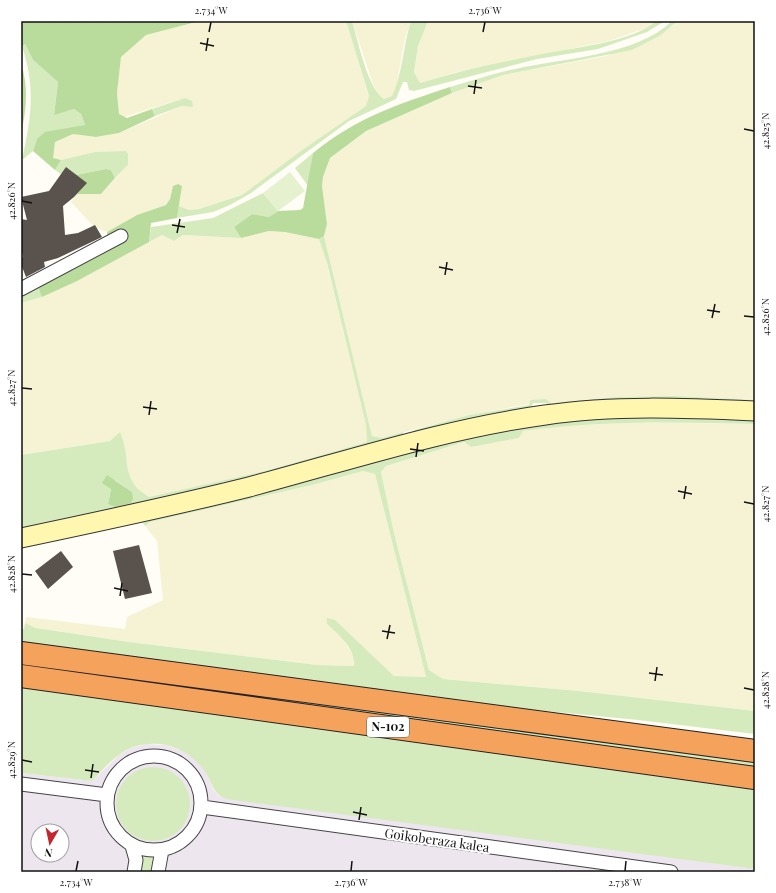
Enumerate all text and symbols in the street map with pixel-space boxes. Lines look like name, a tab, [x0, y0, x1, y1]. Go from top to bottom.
text: 2.734°W	[195, 3, 228, 17]
text: 2.736°W	[468, 3, 503, 17]
text: 42.825°N	[758, 113, 772, 149]
text: 42.826°N	[4, 182, 18, 220]
text: 42.826°N	[758, 298, 772, 336]
text: 42.827°N	[4, 370, 18, 406]
text: 42.827°N	[758, 486, 772, 522]
text: 42.828°N	[4, 555, 18, 593]
text: 42.828°N	[758, 671, 772, 709]
road number: N-102	[367, 717, 409, 737]
text: 42.829°N	[4, 741, 18, 779]
north arrow	[30, 823, 70, 863]
street label: Goikoberaza kalea	[384, 824, 491, 855]
text: N	[43, 845, 53, 861]
text: 2.734°W	[60, 875, 93, 889]
text: 2.736°W	[334, 875, 369, 889]
text: 2.738°W	[608, 875, 643, 889]

